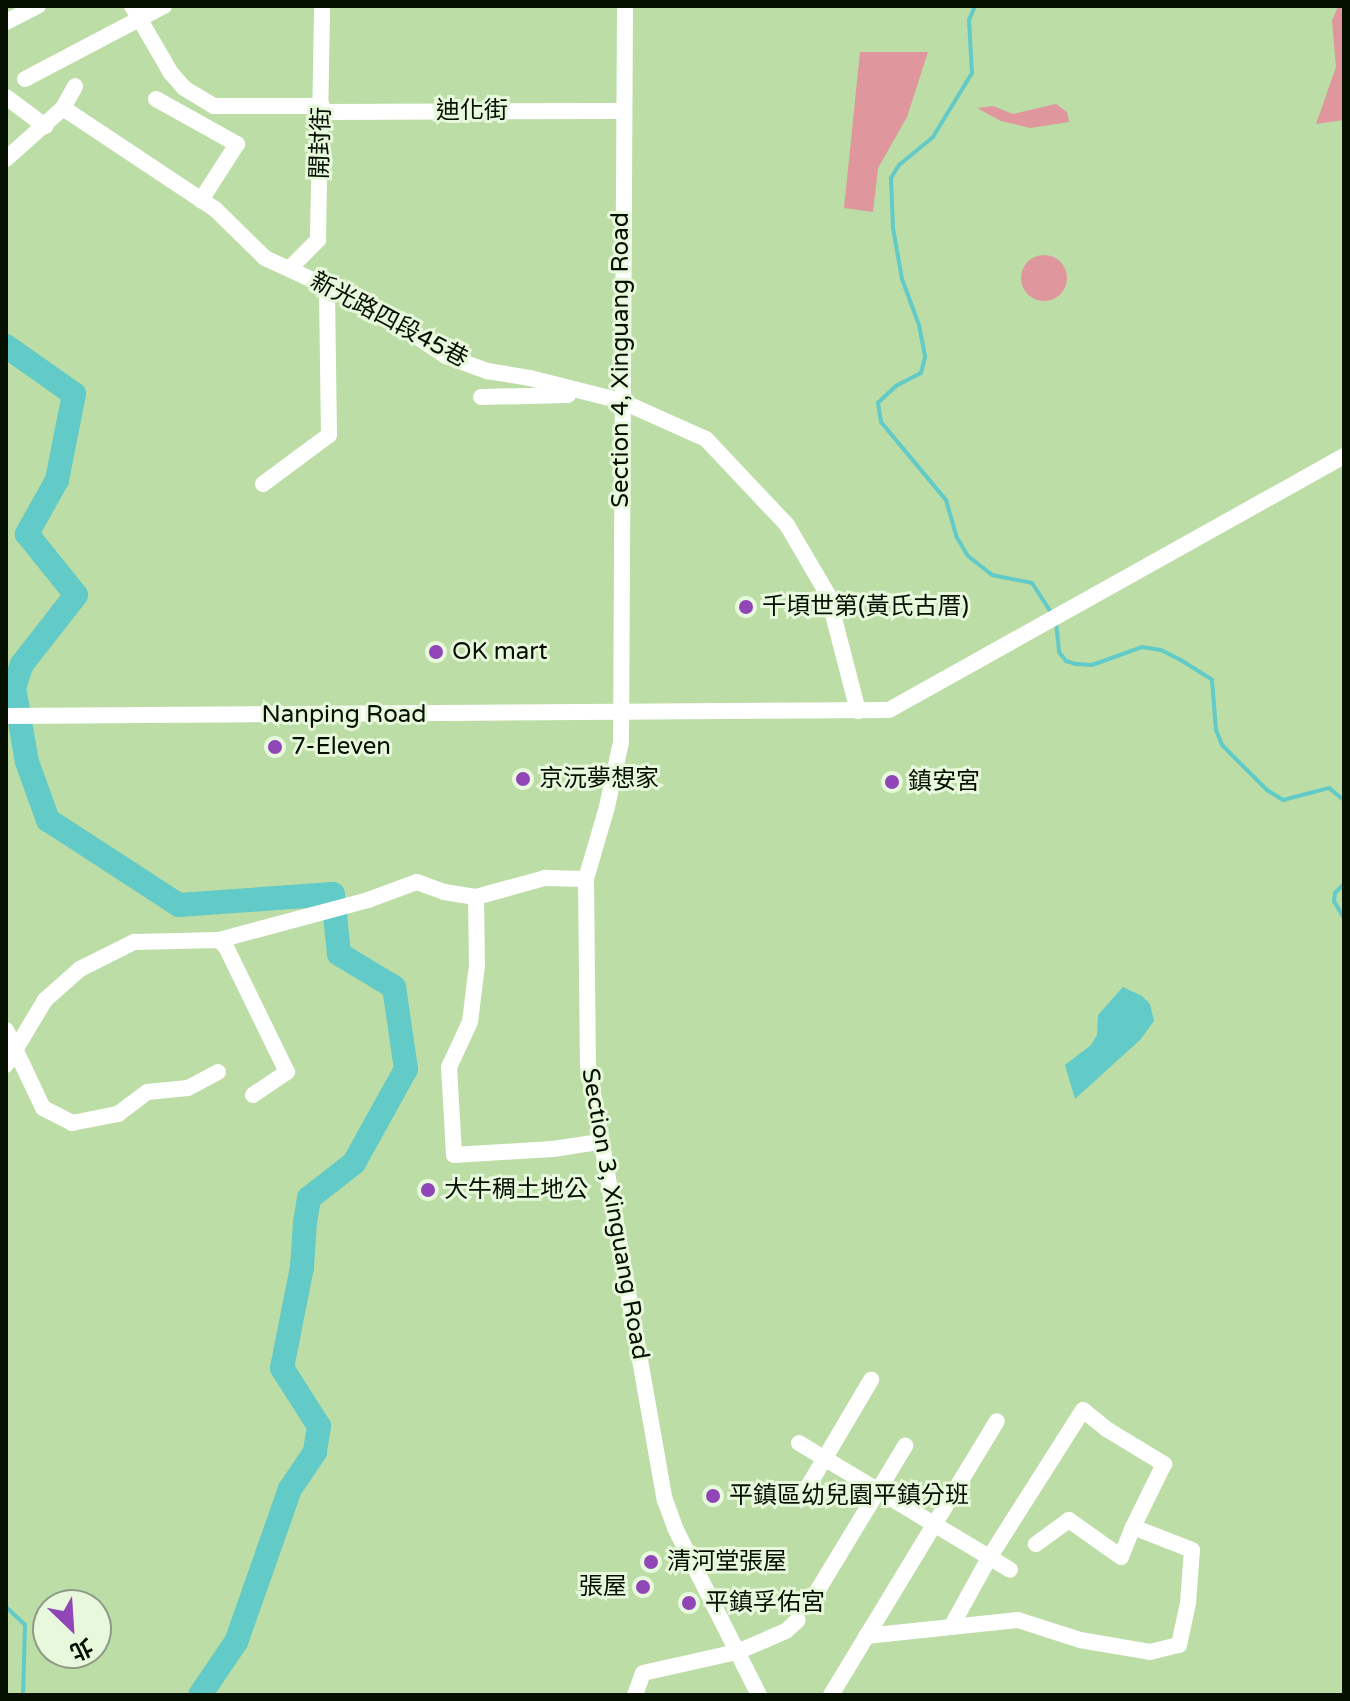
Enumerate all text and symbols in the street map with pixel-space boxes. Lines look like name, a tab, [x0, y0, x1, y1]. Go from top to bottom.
street label: 迪化街	[436, 97, 508, 125]
street label: 開封街	[305, 107, 337, 179]
street label: Section 4, Xinguang Road	[607, 212, 635, 508]
street label: 新光路四段45巷	[305, 266, 473, 374]
place label: 千頃世第(黃氏古厝)	[762, 593, 969, 621]
marker: 千頃世第(黃氏古厝)	[737, 598, 755, 616]
place label: OK mart	[452, 638, 548, 666]
marker: OK mart	[427, 643, 445, 661]
street label: Nanping Road	[262, 701, 426, 729]
place label: 7-Eleven	[291, 733, 391, 761]
marker: 7-Eleven	[266, 738, 284, 756]
place label: 京沅夢想家	[539, 765, 659, 793]
place label: 鎮安宮	[908, 768, 980, 796]
marker: 京沅夢想家	[514, 770, 532, 788]
marker: 鎮安宮	[883, 773, 901, 791]
street label: Section 3, Xinguang Road	[575, 1066, 655, 1362]
place label: 大牛稠土地公	[444, 1176, 588, 1204]
marker: 大牛稠土地公	[419, 1181, 437, 1199]
place label: 平鎮區幼兒園平鎮分班	[729, 1482, 969, 1510]
marker: 平鎮區幼兒園平鎮分班	[704, 1487, 722, 1505]
place label: 清河堂張屋	[667, 1548, 787, 1576]
marker: 清河堂張屋	[642, 1553, 660, 1571]
place label: 張屋	[579, 1573, 627, 1601]
marker: 張屋	[634, 1578, 652, 1596]
north arrow	[32, 1589, 112, 1669]
place label: 平鎮孚佑宮	[705, 1589, 825, 1617]
marker: 平鎮孚佑宮	[680, 1594, 698, 1612]
text: 北	[66, 1633, 97, 1665]

